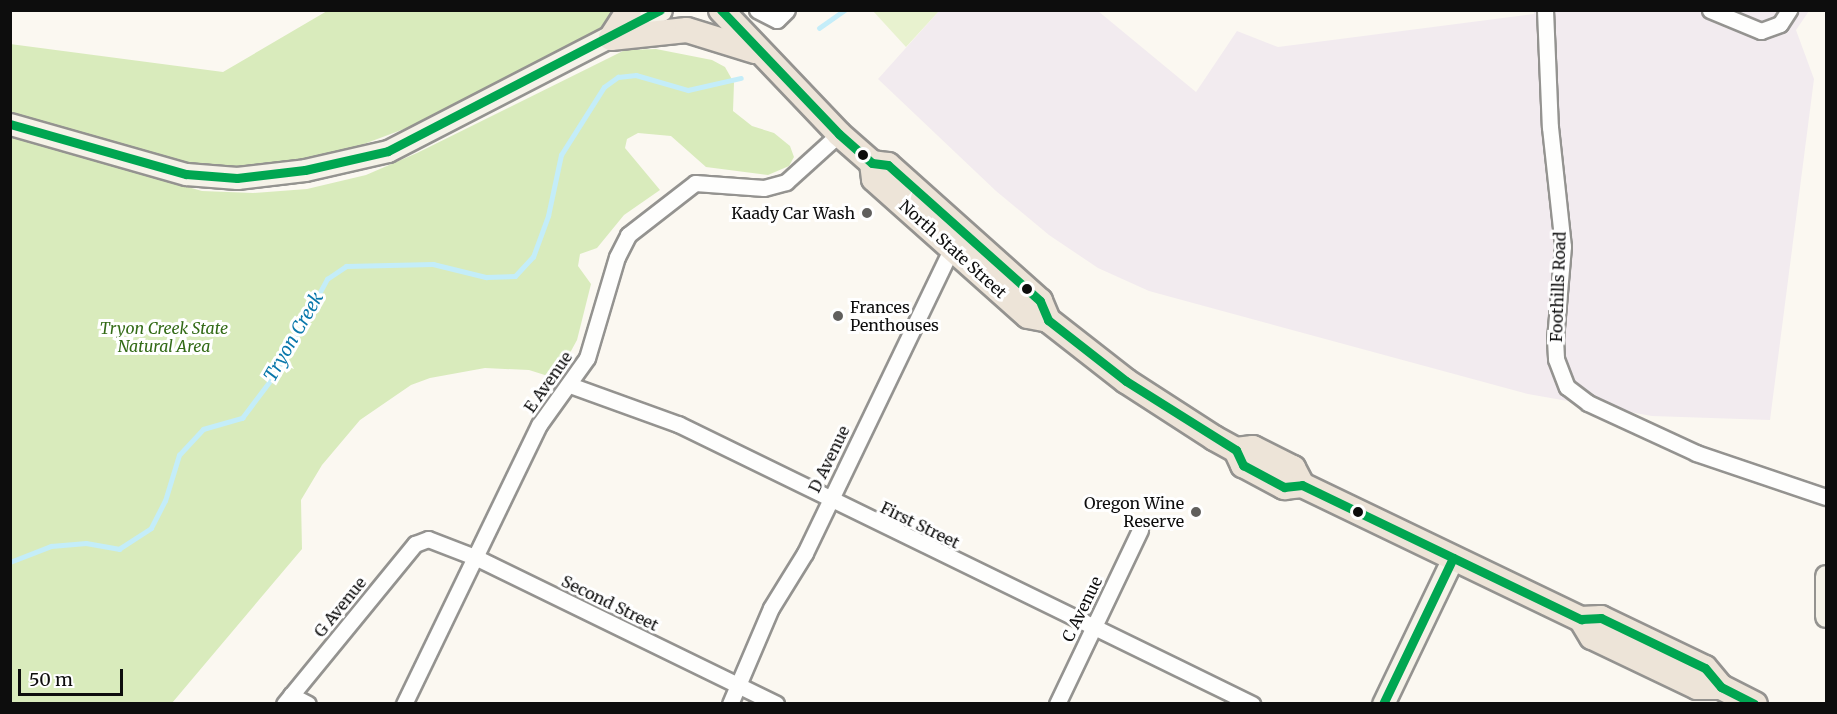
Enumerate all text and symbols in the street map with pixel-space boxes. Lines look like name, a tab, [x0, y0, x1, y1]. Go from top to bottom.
unlabelled marker	[857, 149, 869, 161]
street label: North State Street	[896, 196, 1010, 302]
place label: Kaady Car Wash	[731, 203, 855, 223]
marker: Kaady Car Wash	[860, 206, 874, 220]
street label: Foothills Road	[1546, 231, 1570, 343]
unlabelled marker	[1021, 283, 1033, 295]
water label: Tryon Creek	[260, 289, 328, 385]
place label: Frances Penthouses	[850, 297, 939, 335]
marker: Frances Penthouses	[831, 309, 845, 323]
park label: Tryon Creek State Natural Area	[100, 318, 228, 356]
street label: E Avenue	[520, 348, 576, 416]
street label: D Avenue	[805, 422, 853, 496]
place label: Oregon Wine Reserve	[1084, 493, 1184, 531]
street label: First Street	[877, 498, 963, 552]
marker: Oregon Wine Reserve	[1189, 505, 1203, 519]
unlabelled marker	[1352, 506, 1364, 518]
street label: Second Street	[558, 571, 662, 635]
street label: G Avenue	[310, 573, 370, 641]
street label: C Avenue	[1058, 573, 1106, 645]
scale bar	[21, 657, 126, 695]
text: 50 m	[29, 668, 73, 691]

